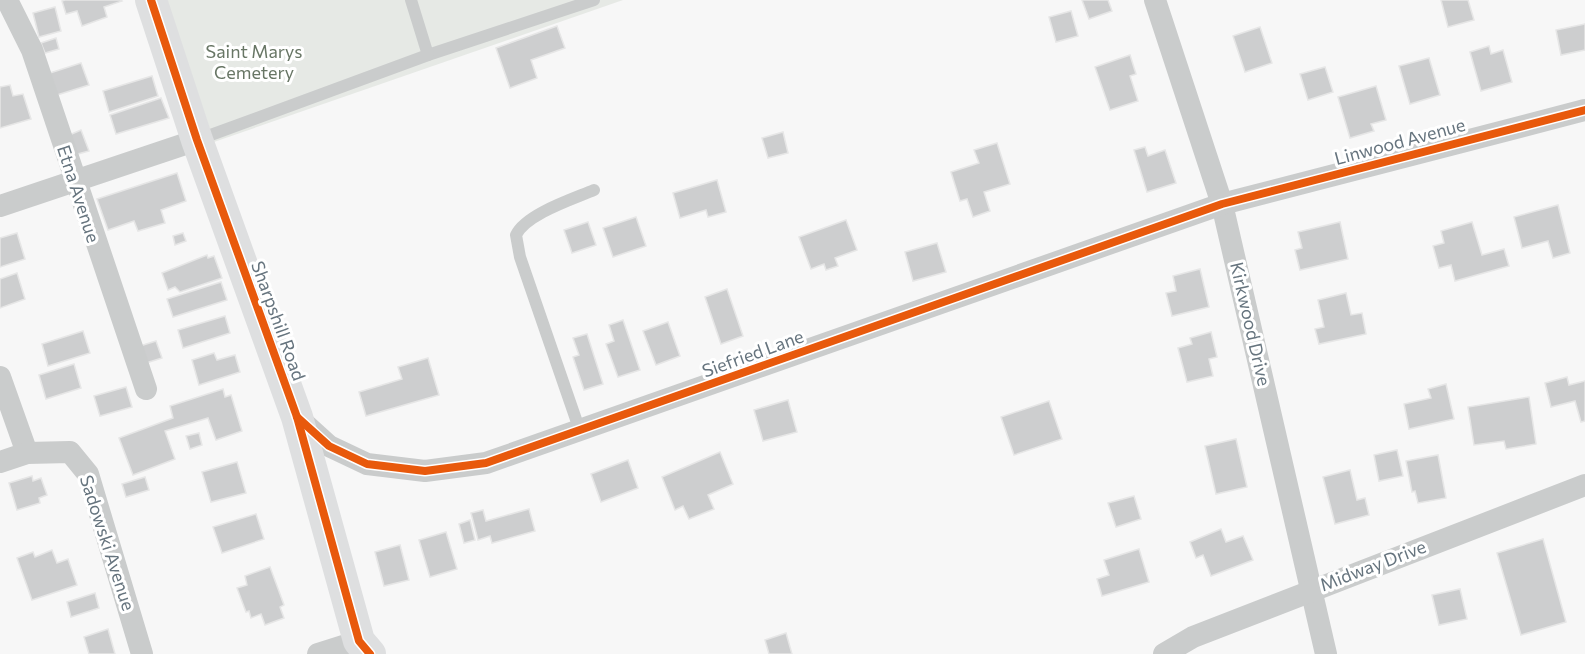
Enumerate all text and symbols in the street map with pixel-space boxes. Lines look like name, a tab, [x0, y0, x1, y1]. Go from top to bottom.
park label: Saint Marys Cemetery	[206, 40, 302, 83]
street label: Linwood Avenue	[1332, 113, 1468, 169]
street label: Etna Avenue	[53, 142, 105, 245]
street label: Sharpshill Road	[247, 258, 311, 383]
street label: Kirkwood Drive	[1226, 260, 1276, 388]
street label: Siefried Lane	[699, 325, 806, 382]
street label: Sadowski Avenue	[76, 472, 140, 613]
street label: Midway Drive	[1316, 535, 1429, 595]

